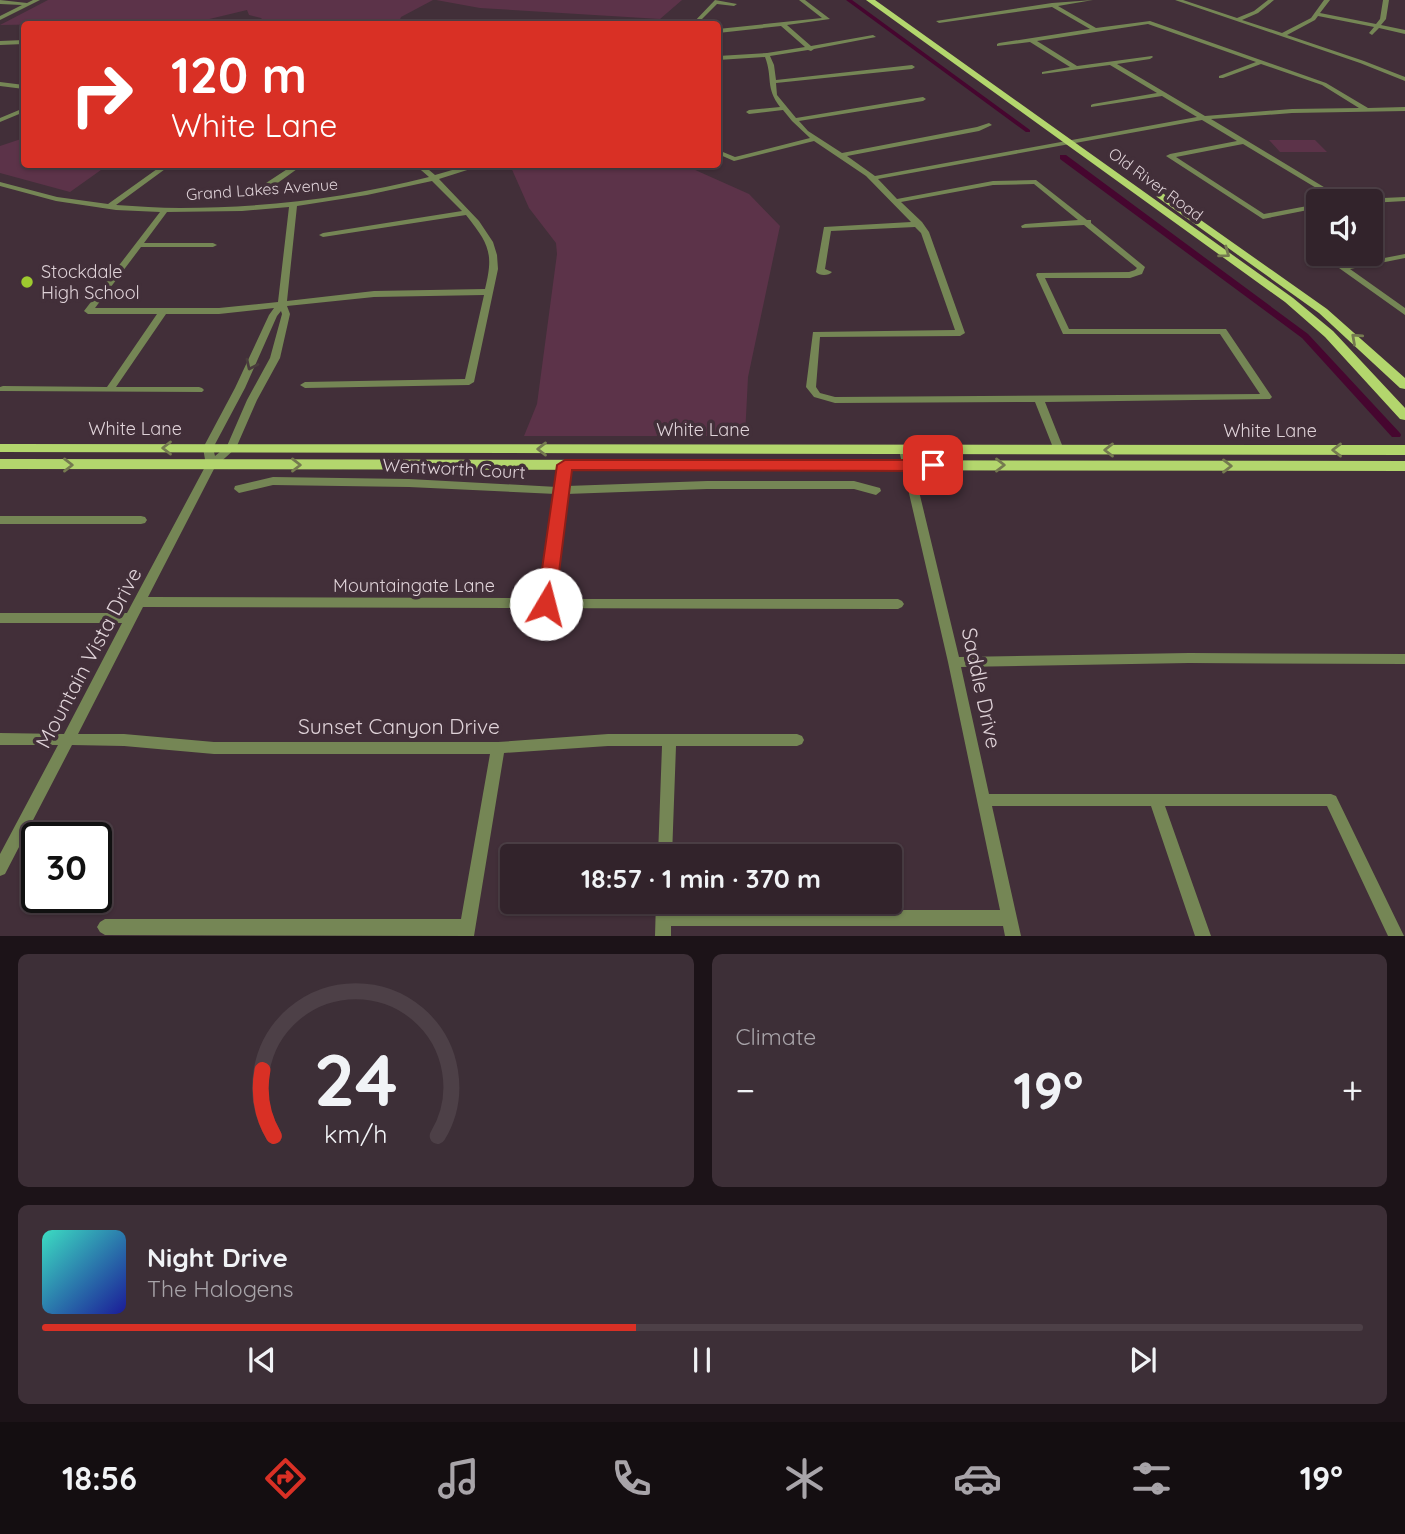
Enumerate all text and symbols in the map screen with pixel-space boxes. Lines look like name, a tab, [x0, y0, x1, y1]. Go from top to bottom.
text: 120 m	[171, 44, 307, 105]
icon: right	[56, 49, 147, 140]
text: White Lane	[171, 105, 337, 145]
street label: Old River Road	[1105, 143, 1207, 225]
street label: Grand Lakes Avenue	[185, 174, 339, 204]
map controls	[1306, 189, 1383, 266]
button: sound	[1306, 189, 1383, 266]
one-way arrow	[1217, 245, 1230, 257]
place label: Stockdale High School	[41, 260, 140, 304]
marker: Stockdale High School	[19, 274, 35, 290]
one-way arrow	[1351, 334, 1364, 346]
one-way arrow	[245, 358, 259, 370]
street label: White Lane	[88, 417, 182, 440]
street label: White Lane	[656, 418, 750, 441]
street label: White Lane	[1223, 419, 1317, 442]
pin	[903, 435, 963, 495]
one-way arrow	[161, 440, 172, 456]
one-way arrow	[536, 441, 546, 457]
one-way arrow	[1104, 442, 1114, 458]
one-way arrow	[1331, 442, 1342, 458]
icon: arrive	[914, 446, 952, 484]
street label: Wentworth Court	[382, 453, 526, 484]
one-way arrow	[63, 457, 74, 473]
one-way arrow	[291, 457, 301, 473]
one-way arrow	[995, 457, 1006, 473]
one-way arrow	[1223, 458, 1233, 474]
street label: Mountain Vista Drive	[30, 563, 147, 752]
position arrow	[509, 567, 583, 641]
street label: Mountaingate Lane	[333, 574, 495, 597]
street label: Saddle Drive	[957, 625, 1007, 751]
street label: Sunset Canyon Drive	[298, 713, 500, 739]
speed limit sign: 30	[21, 822, 112, 913]
text: 18:57 · 1 min · 370 m	[581, 862, 821, 895]
text: Climate	[736, 1022, 816, 1051]
text: 24	[314, 1034, 398, 1125]
text: 19°	[1013, 1057, 1084, 1122]
text: −	[736, 1066, 755, 1114]
text: +	[1342, 1066, 1363, 1114]
text: km/h	[324, 1118, 387, 1149]
text: Night Drive	[147, 1241, 288, 1274]
text: The Halogens	[147, 1274, 294, 1303]
icon: previous	[243, 1341, 281, 1379]
icon: pause	[683, 1341, 721, 1379]
icon: next	[1124, 1341, 1162, 1379]
icon: directions	[261, 1454, 310, 1503]
icon: music	[434, 1454, 483, 1503]
icon: phone	[607, 1454, 656, 1503]
icon: climate	[780, 1454, 829, 1503]
icon: car	[953, 1454, 1002, 1503]
icon: filters	[1127, 1454, 1176, 1503]
text: 18:56	[62, 1458, 137, 1498]
text: 19°	[1300, 1458, 1343, 1498]

